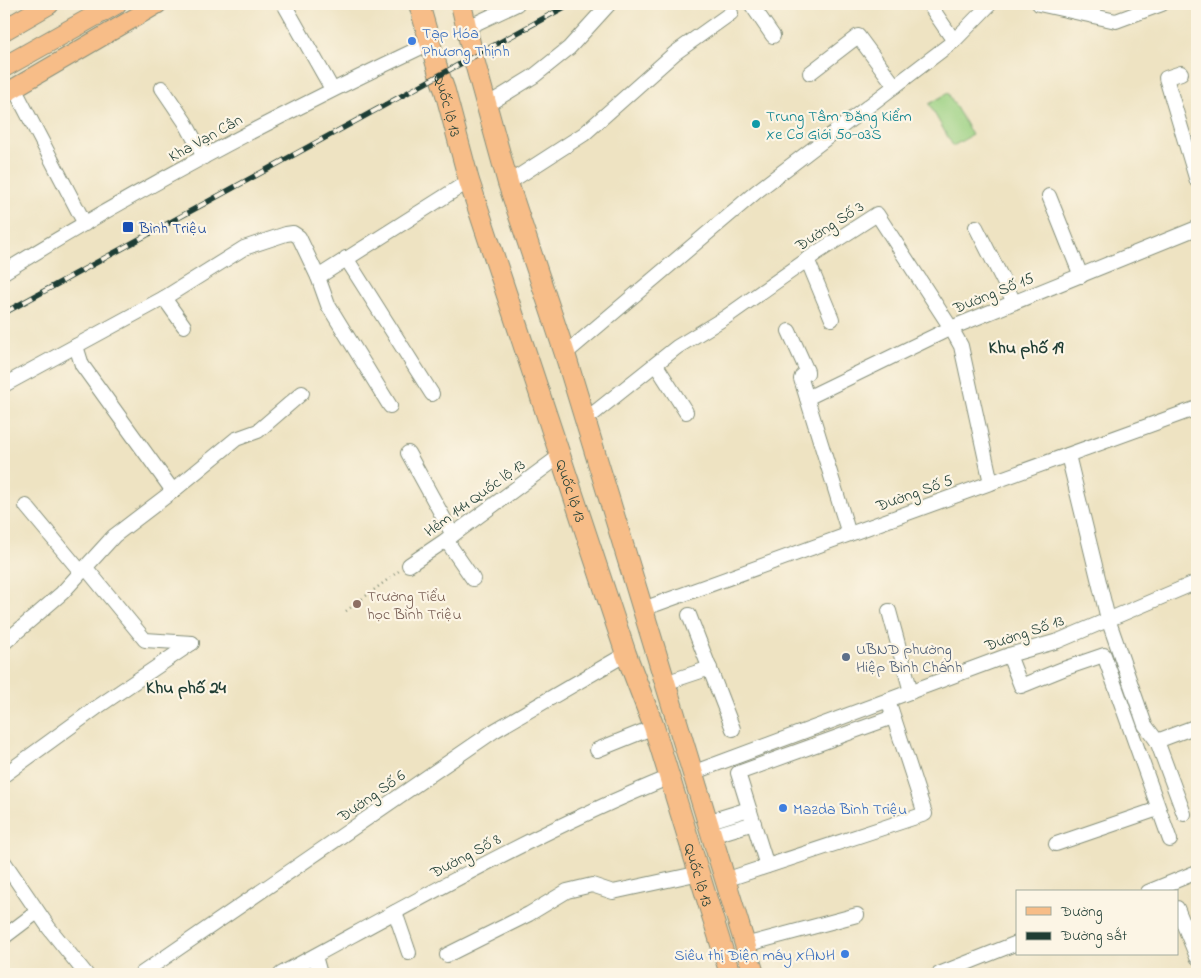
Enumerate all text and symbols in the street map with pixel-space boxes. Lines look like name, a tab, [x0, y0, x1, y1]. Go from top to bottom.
place label: Tạp Hóa Phương Thịnh	[422, 22, 510, 64]
marker: Tạp Hóa Phương Thịnh	[406, 35, 418, 47]
street label: Quốc lộ 13	[426, 70, 467, 140]
place label: Trung Tâm Đăng Kiểm Xe Cơ Giới 50-03S	[766, 105, 912, 147]
street label: Kha Vạn Cân	[165, 108, 247, 169]
marker: Trung Tâm Đăng Kiểm Xe Cơ Giới 50-03S	[750, 118, 762, 130]
street label: Đường Số 3	[790, 196, 869, 258]
place label: Bình Triệu	[138, 217, 207, 241]
marker: Bình Triệu	[121, 220, 135, 234]
street label: Đường Số 15	[949, 267, 1038, 321]
district label: Khu phố 19	[989, 336, 1064, 362]
street label: Hẻm 144 Quốc lộ 13	[420, 454, 531, 544]
street label: Quốc lộ 13	[548, 456, 591, 526]
street label: Đường Số 5	[872, 469, 956, 519]
place label: Trường Tiểu học Bình Triệu	[367, 585, 462, 627]
marker: Trường Tiểu học Bình Triệu	[351, 598, 363, 610]
street label: Đường Số 13	[981, 609, 1068, 659]
place label: UBND phường Hiệp Bình Chánh	[856, 638, 962, 680]
marker: UBND phường Hiệp Bình Chánh	[840, 651, 852, 663]
district label: Khu phố 24	[146, 676, 227, 702]
street label: Đường Số 6	[333, 764, 411, 829]
place label: Mazda Bình Triệu	[793, 798, 907, 822]
marker: Mazda Bình Triệu	[777, 802, 789, 814]
street label: Đường Số 8	[425, 828, 506, 886]
street label: Quốc lộ 13	[676, 841, 719, 910]
legend	[1016, 890, 1178, 956]
text: Đường	[1060, 901, 1103, 924]
text: Đường sắt	[1060, 925, 1127, 948]
place label: Siêu thị Điện máy XANH	[674, 944, 835, 968]
marker: Siêu thị Điện máy XANH	[839, 948, 851, 960]

